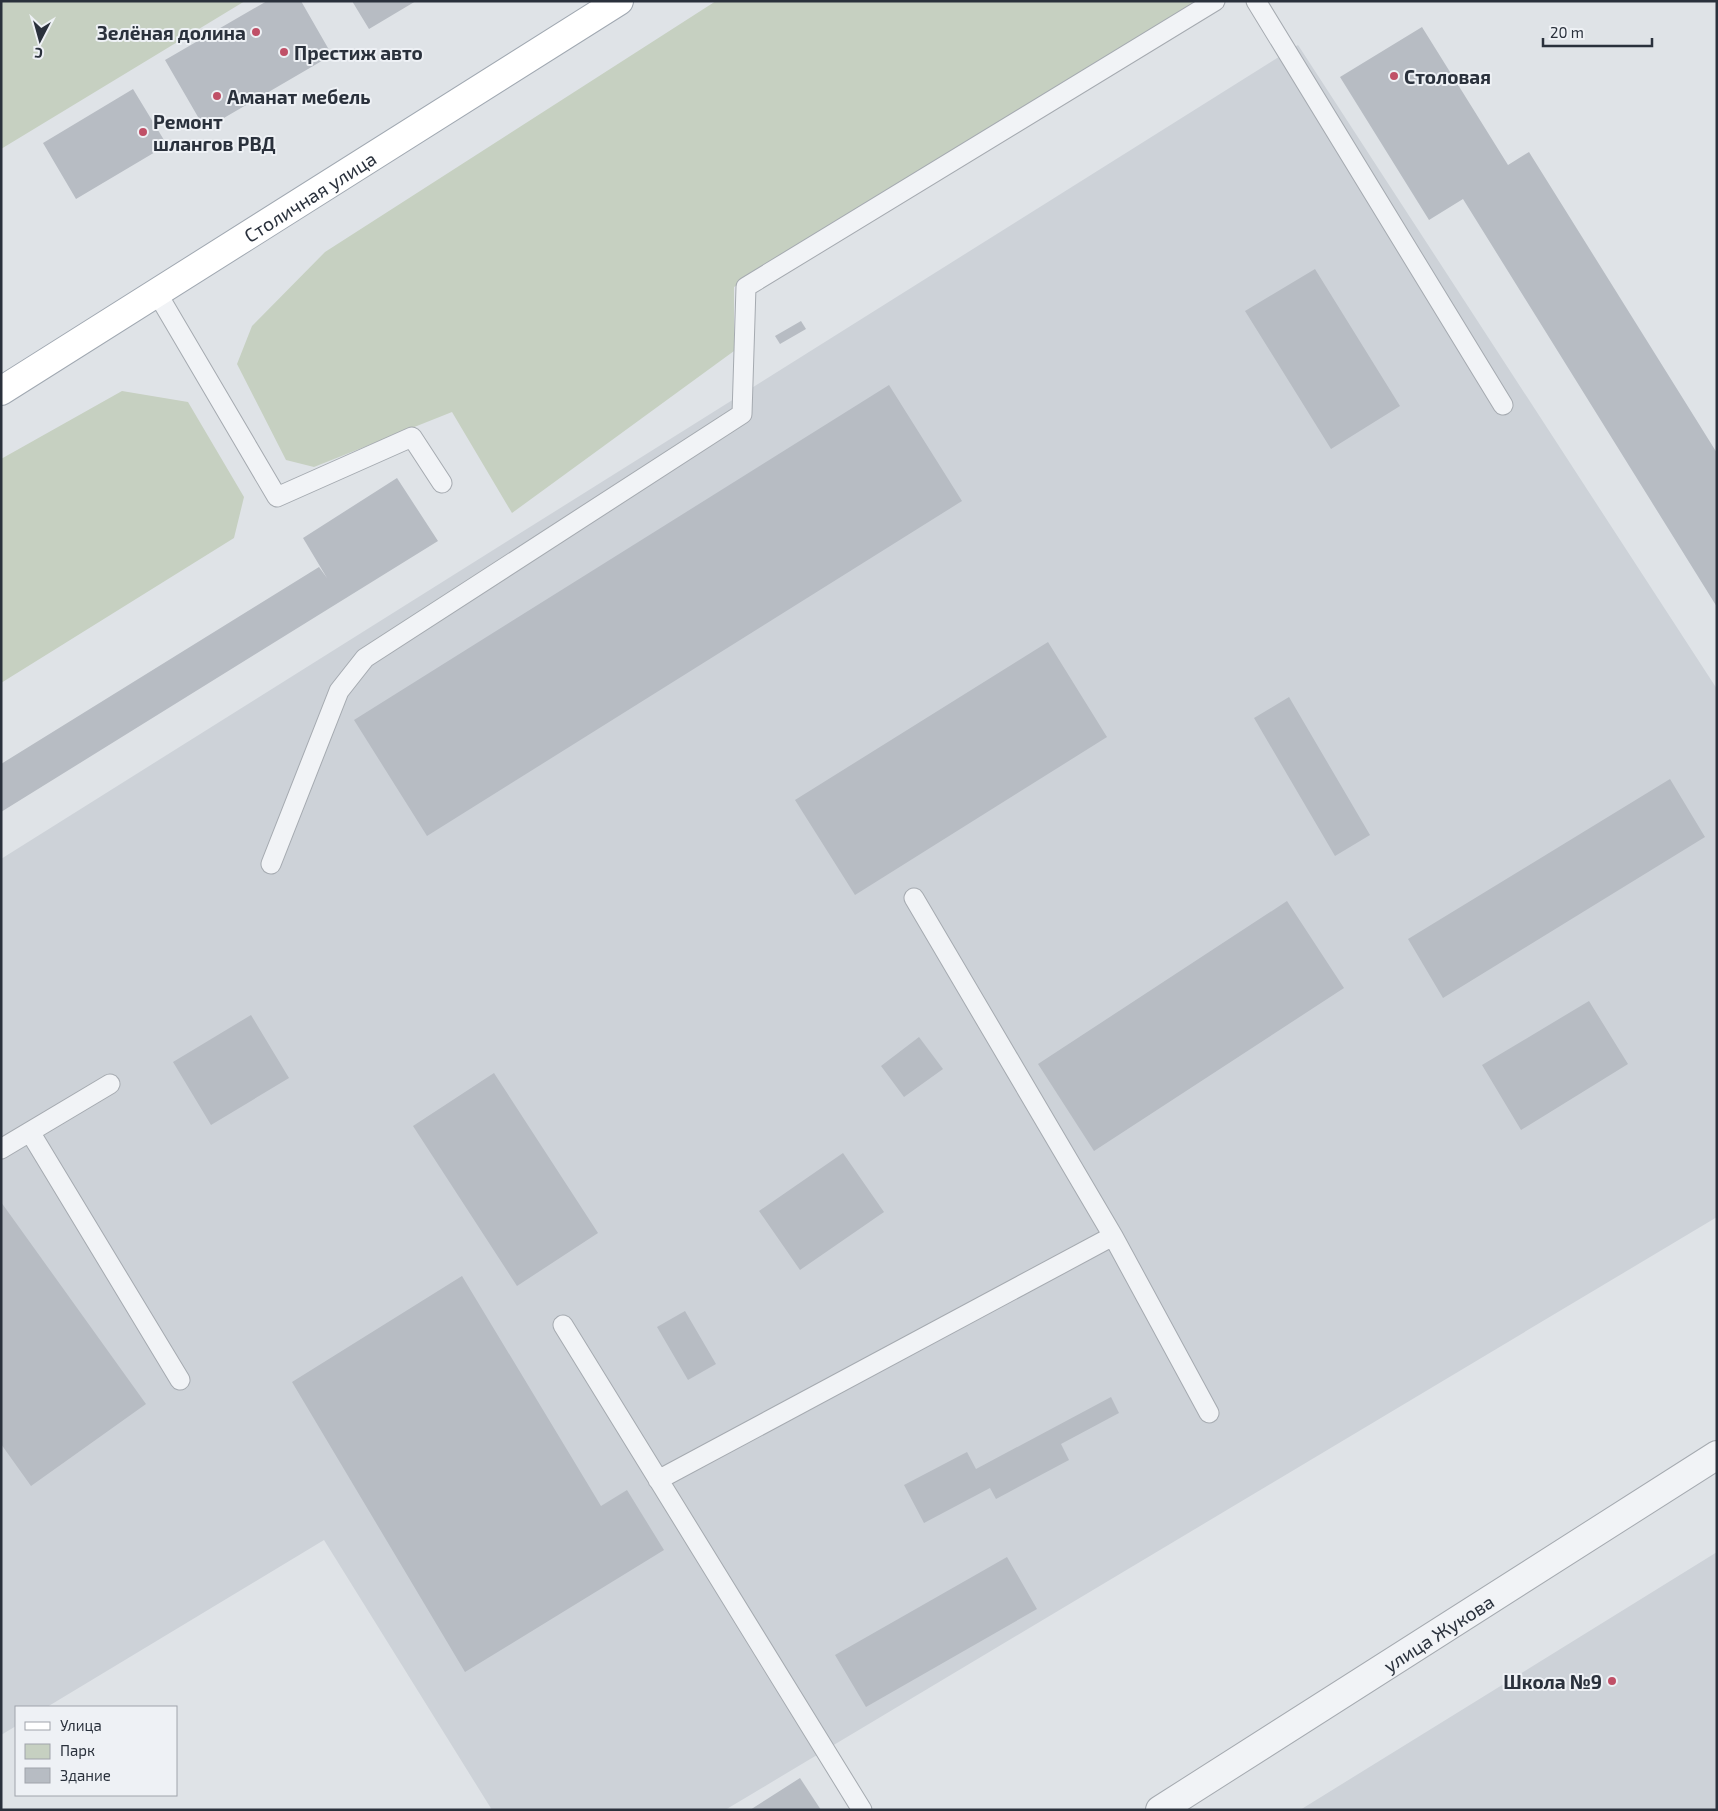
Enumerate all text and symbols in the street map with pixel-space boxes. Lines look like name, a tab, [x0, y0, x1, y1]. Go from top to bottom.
north arrow	[15, 15, 65, 65]
scale bar	[1543, 15, 1652, 47]
place label: Зелёная долина	[97, 21, 246, 44]
text: 20 m	[1550, 23, 1584, 41]
marker: Зелёная долина	[250, 26, 262, 38]
place label: Престиж авто	[294, 41, 423, 64]
text: С	[34, 45, 44, 62]
marker: Престиж авто	[278, 46, 290, 58]
place label: Столовая	[1404, 65, 1491, 88]
marker: Столовая	[1388, 70, 1400, 82]
place label: Аманат мебель	[227, 85, 371, 108]
marker: Аманат мебель	[211, 90, 223, 102]
place label: Ремонт шлангов РВД	[153, 110, 276, 155]
marker: Ремонт шлангов РВД	[137, 126, 149, 138]
street label: Столичная улица	[239, 146, 380, 246]
street label: улица Жукова	[1379, 1589, 1498, 1677]
place label: Школа №9	[1503, 1670, 1602, 1693]
marker: Школа №9	[1606, 1675, 1618, 1687]
legend	[15, 1706, 178, 1796]
text: Улица	[60, 1716, 102, 1734]
text: Парк	[60, 1741, 95, 1759]
text: Здание	[60, 1766, 111, 1784]

